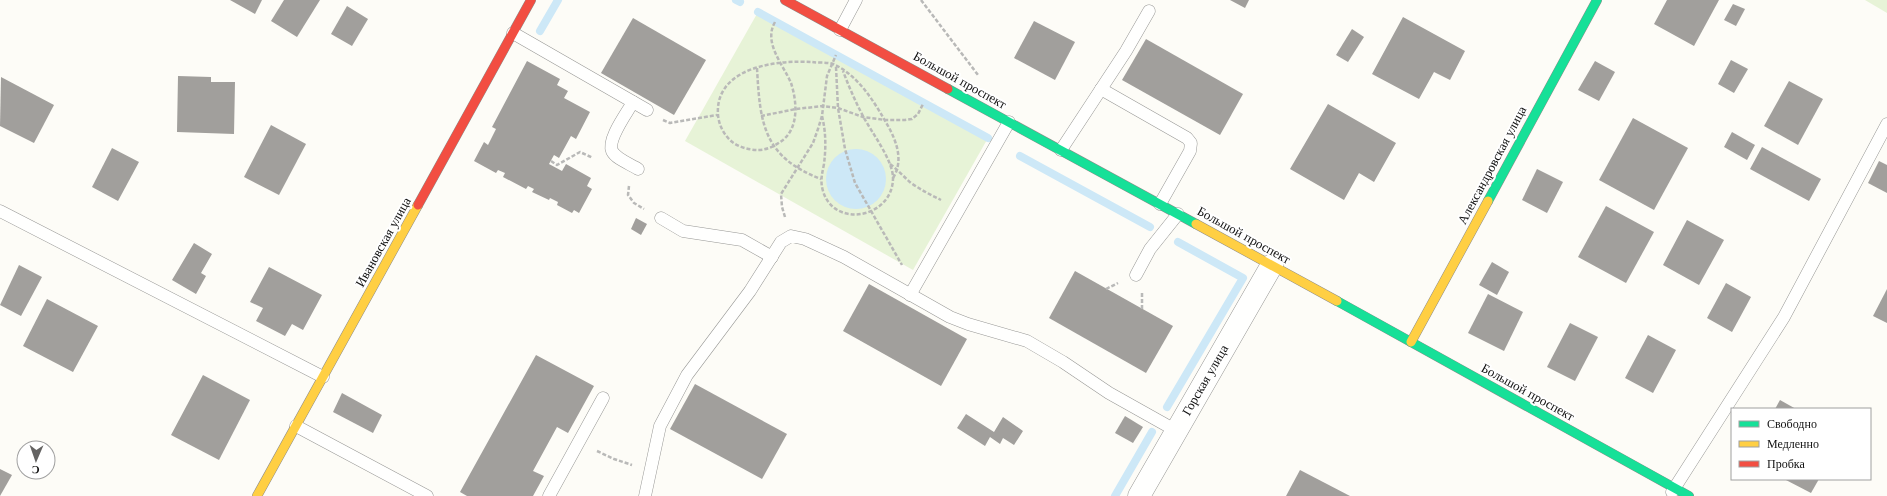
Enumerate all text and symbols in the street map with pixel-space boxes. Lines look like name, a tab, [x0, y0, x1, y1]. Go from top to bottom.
street label: Большой проспект	[910, 47, 1010, 113]
street label: Александровская улица	[1454, 103, 1530, 227]
street label: Ивановская улица	[351, 194, 415, 290]
street label: Большой проспект	[1194, 202, 1294, 268]
street label: Горская улица	[1178, 341, 1232, 418]
street label: Большой проспект	[1478, 359, 1578, 425]
legend	[1731, 408, 1871, 480]
text: Свободно	[1767, 416, 1817, 431]
text: Медленно	[1767, 436, 1819, 451]
north arrow	[16, 440, 56, 480]
text: Пробка	[1767, 456, 1805, 471]
text: С	[31, 463, 40, 477]

